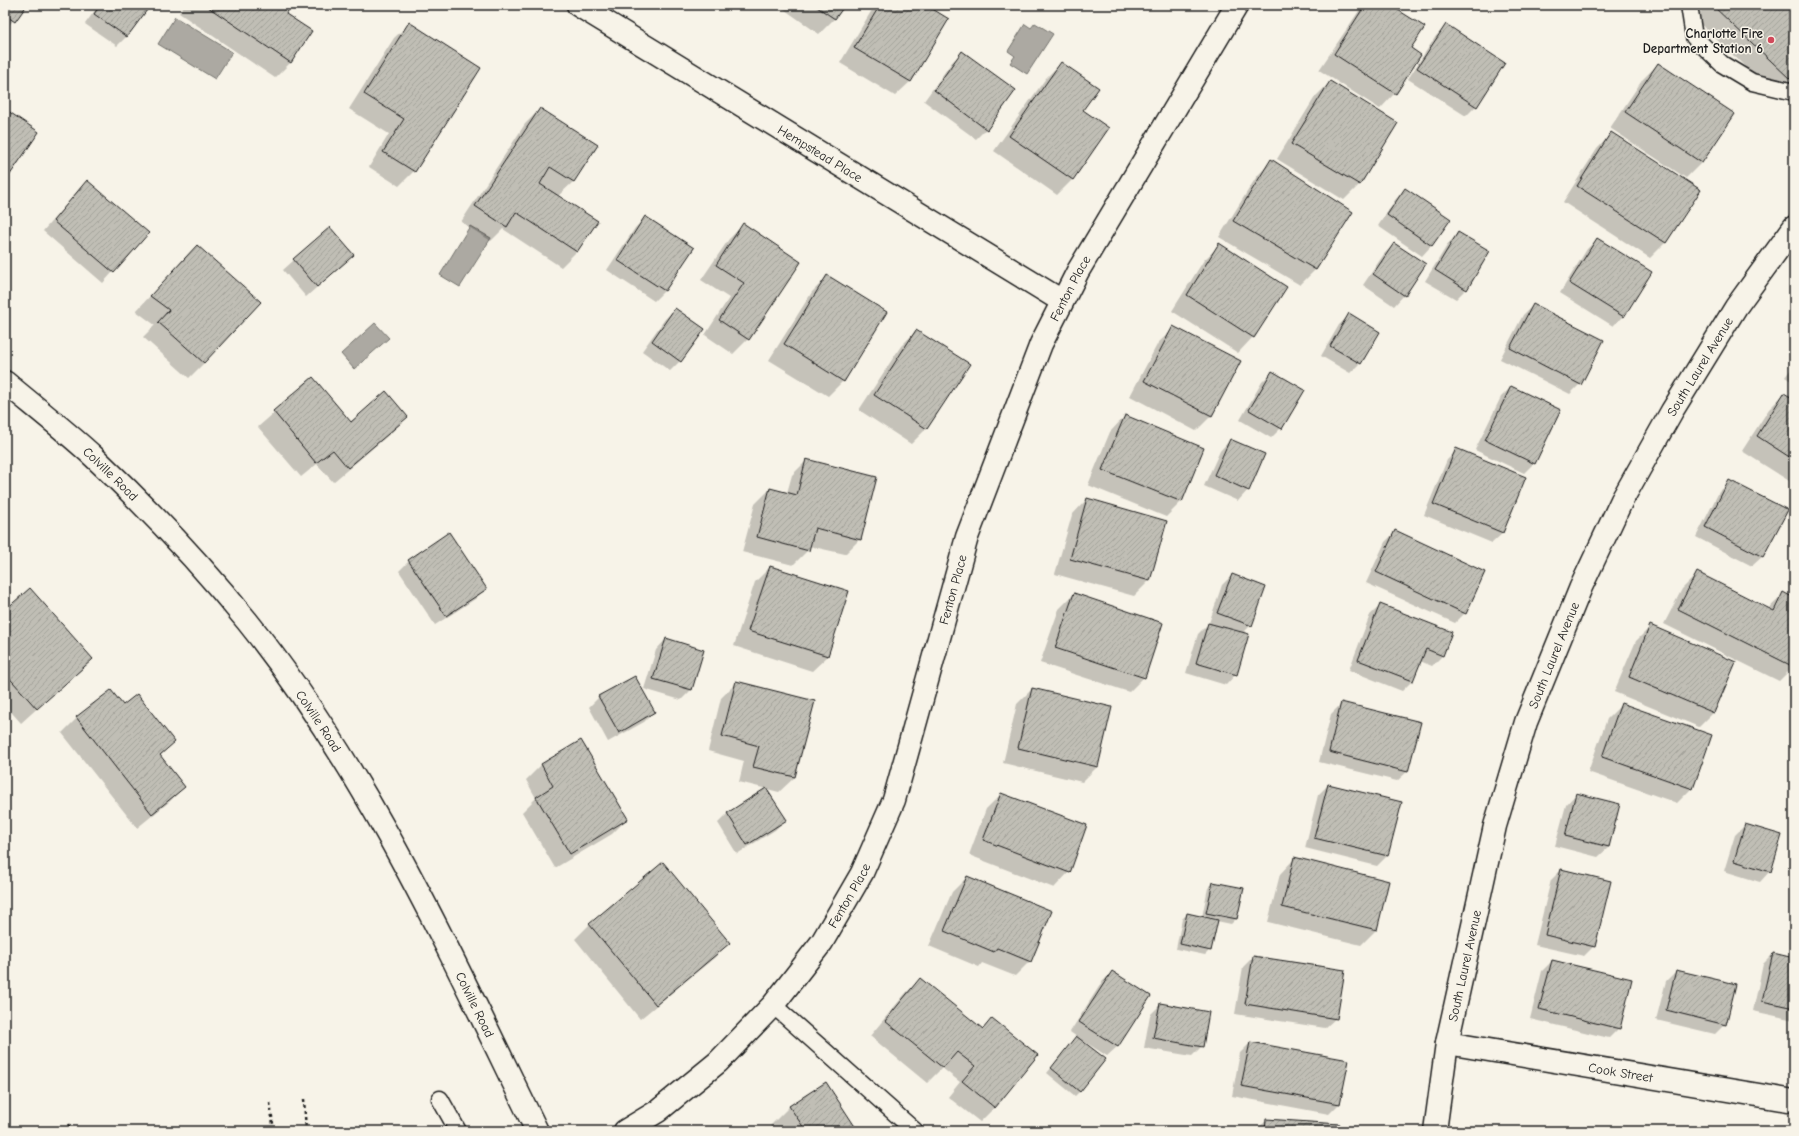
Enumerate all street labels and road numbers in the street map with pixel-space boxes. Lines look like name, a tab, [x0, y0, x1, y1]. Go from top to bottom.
street label: Hempstead Place	[775, 122, 866, 185]
street label: Fenton Place	[1046, 252, 1093, 323]
street label: South Laurel Avenue	[1663, 314, 1736, 419]
street label: Colville Road	[80, 444, 142, 503]
street label: Fenton Place	[936, 552, 969, 626]
street label: South Laurel Avenue	[1525, 599, 1582, 710]
street label: Colville Road	[293, 687, 345, 754]
street label: Fenton Place	[825, 860, 873, 930]
street label: South Laurel Avenue	[1445, 908, 1484, 1023]
street label: Colville Road	[453, 969, 498, 1040]
street label: Cook Street	[1587, 1059, 1655, 1085]

